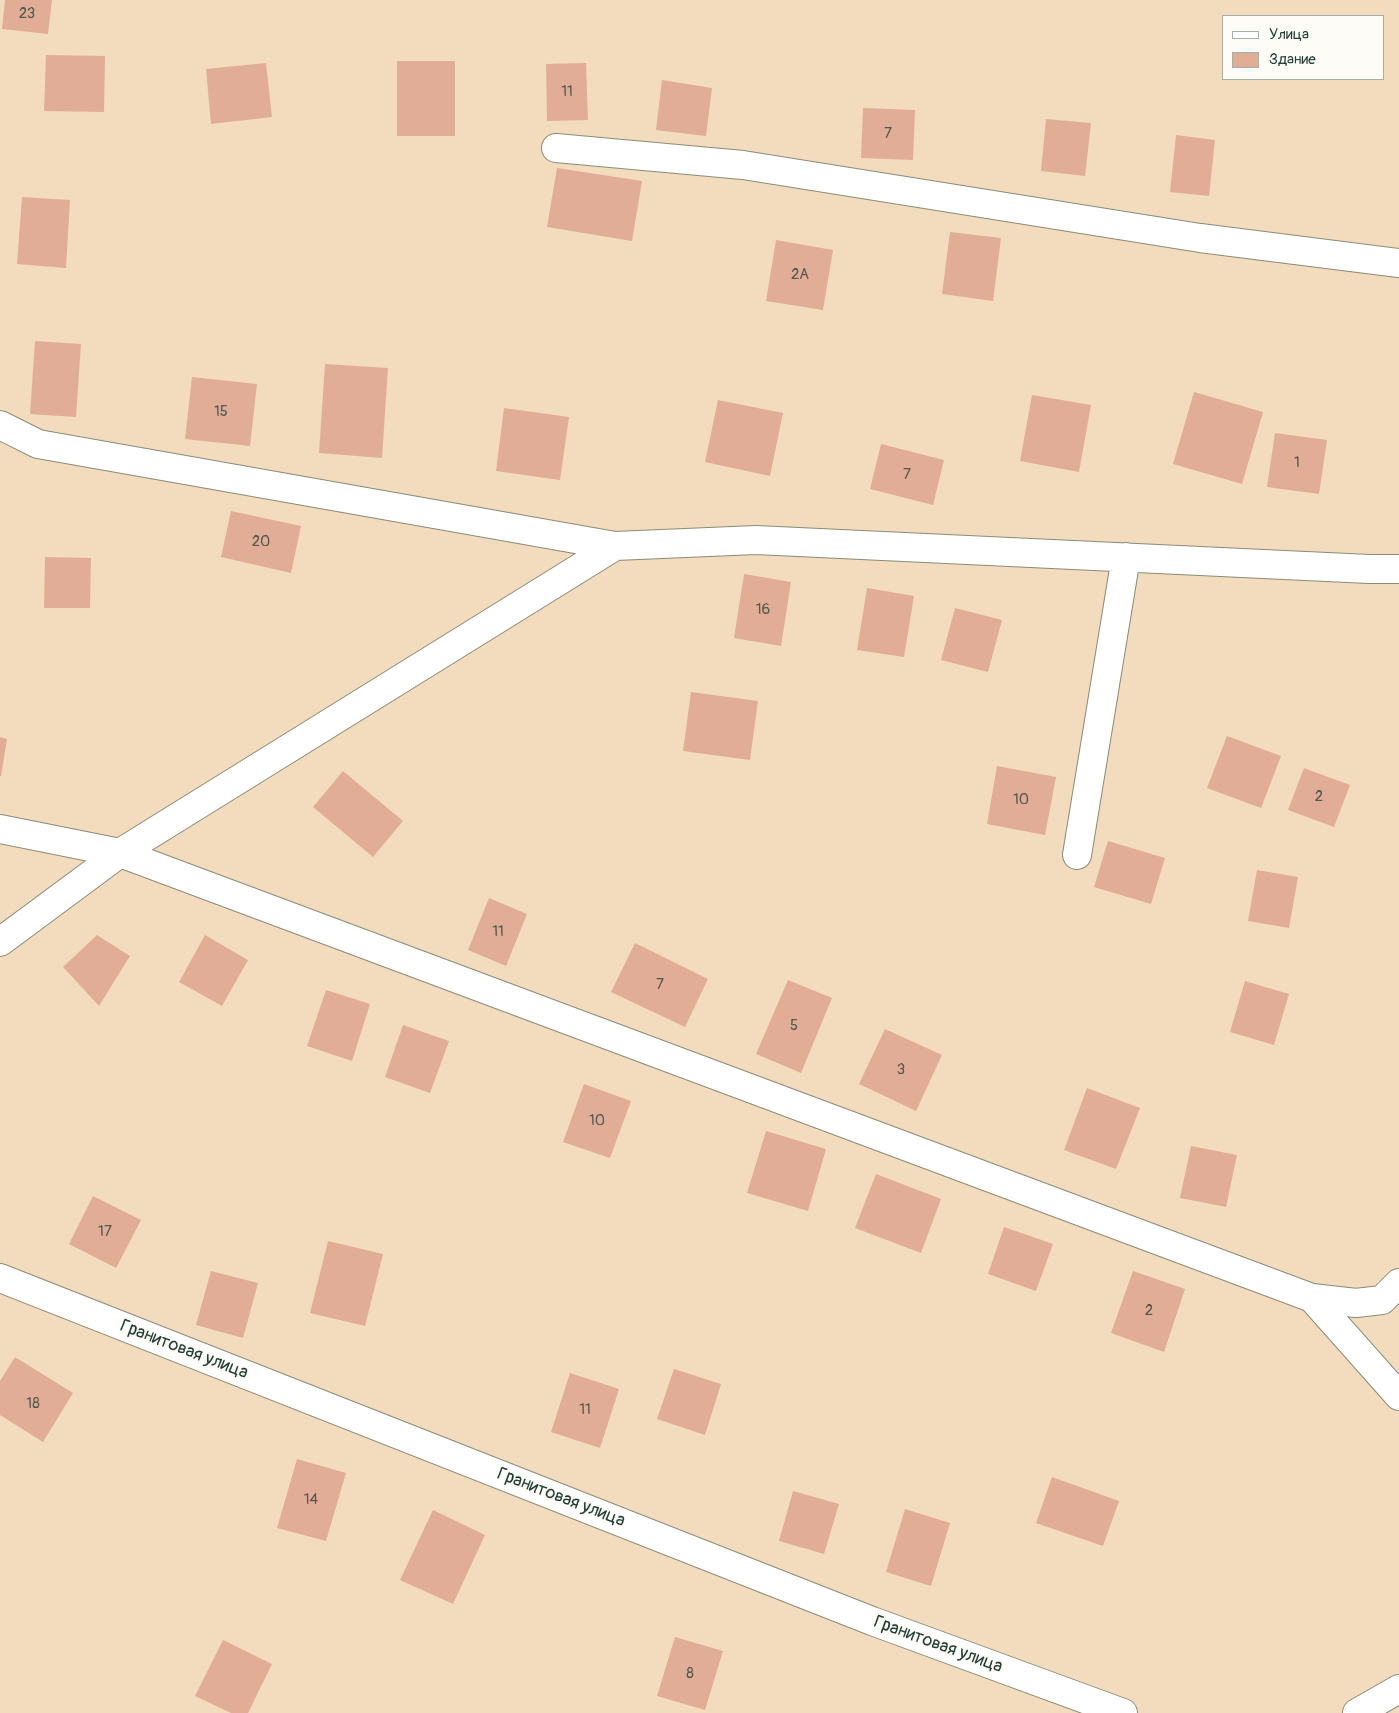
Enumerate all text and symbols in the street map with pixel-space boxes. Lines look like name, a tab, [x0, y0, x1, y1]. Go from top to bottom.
house number: 23	[19, 5, 35, 23]
legend	[1222, 15, 1384, 80]
text: Улица	[1269, 25, 1309, 44]
text: Здание	[1269, 50, 1316, 69]
house number: 11	[561, 83, 573, 101]
house number: 7	[884, 125, 892, 143]
house number: 2А	[791, 266, 809, 284]
house number: 15	[214, 403, 228, 421]
house number: 1	[1294, 454, 1300, 472]
house number: 7	[903, 466, 911, 484]
house number: 20	[252, 533, 270, 551]
house number: 16	[756, 601, 770, 619]
house number: 2	[1315, 788, 1323, 806]
house number: 10	[1013, 791, 1029, 809]
house number: 11	[492, 923, 504, 941]
house number: 7	[656, 976, 664, 994]
house number: 5	[790, 1017, 798, 1035]
house number: 3	[897, 1061, 905, 1079]
house number: 10	[589, 1112, 605, 1130]
house number: 17	[98, 1223, 112, 1241]
house number: 2	[1145, 1302, 1153, 1320]
street label: Гранитовая улица	[117, 1316, 251, 1384]
house number: 18	[26, 1395, 40, 1413]
house number: 11	[579, 1401, 591, 1419]
street label: Гранитовая улица	[494, 1464, 628, 1532]
house number: 14	[304, 1491, 318, 1509]
street label: Гранитовая улица	[871, 1612, 1005, 1678]
house number: 8	[686, 1665, 694, 1683]

